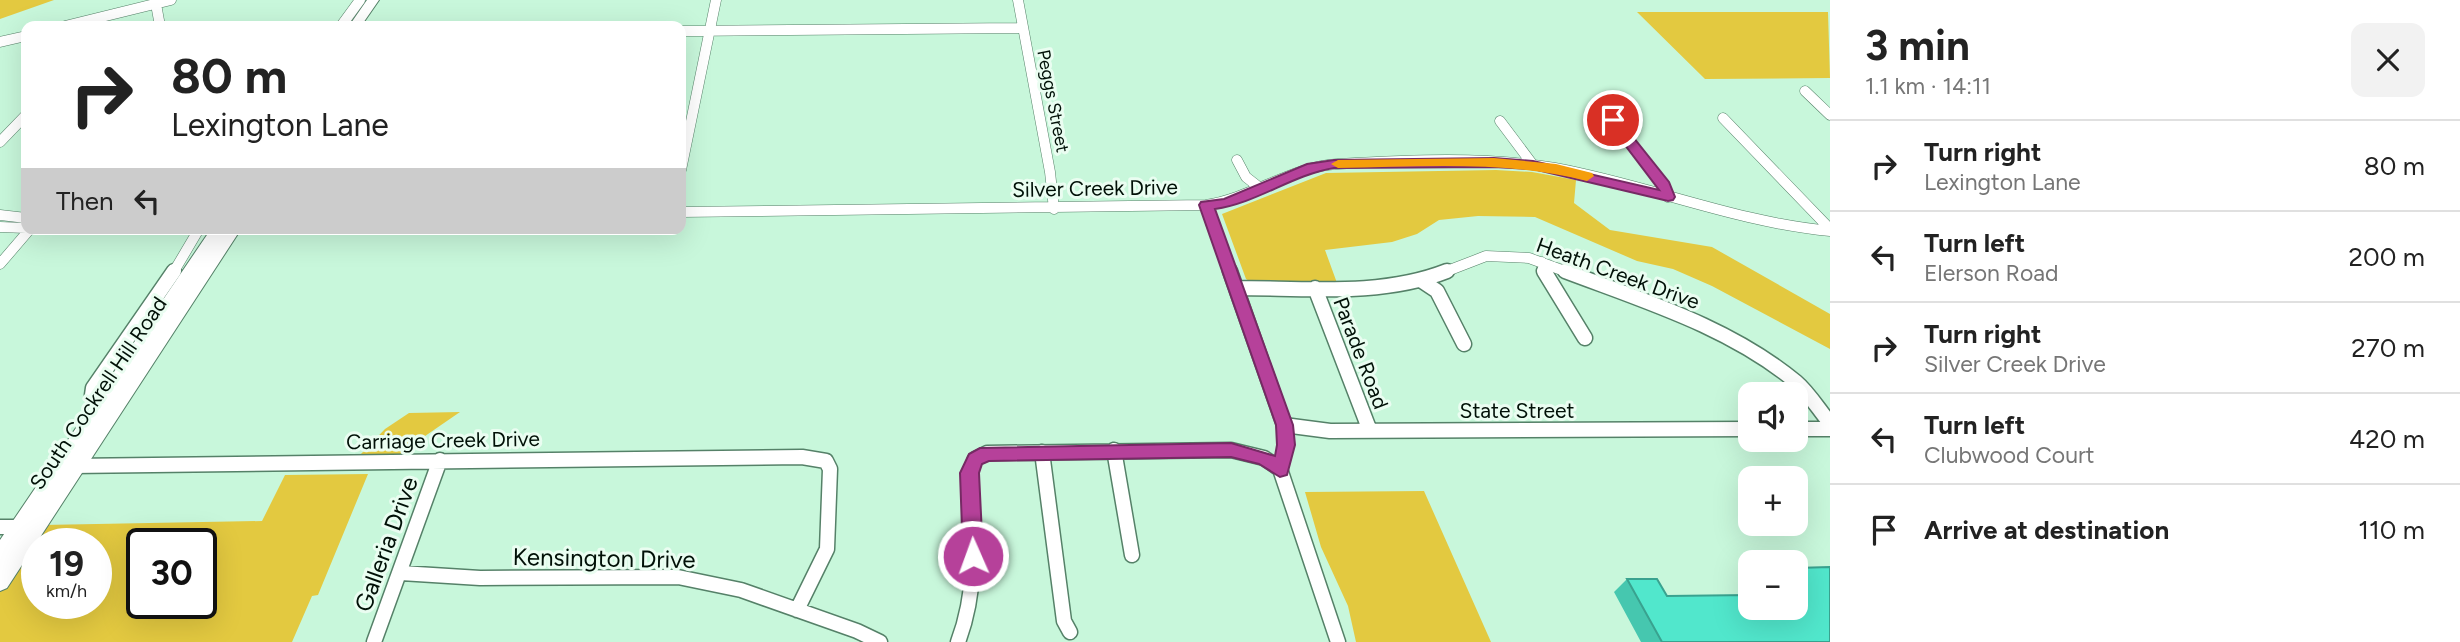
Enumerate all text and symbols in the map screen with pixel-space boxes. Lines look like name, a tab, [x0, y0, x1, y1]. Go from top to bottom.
text: 3 min	[1865, 20, 1970, 71]
button: close	[2351, 23, 2425, 97]
text: 80 m	[171, 46, 287, 105]
street label: Peggs Street	[1032, 48, 1074, 155]
icon: right	[56, 49, 147, 140]
text: 1.1 km · 14:11	[1865, 72, 1991, 100]
pin	[1583, 90, 1643, 150]
icon: arrive	[1594, 101, 1632, 139]
text: Lexington Lane	[171, 106, 389, 144]
text: Turn right	[1924, 136, 2041, 168]
icon: right	[1865, 147, 1903, 185]
text: 80 m	[2364, 150, 2425, 182]
text: Lexington Lane	[1924, 168, 2081, 196]
street label: Silver Creek Drive	[1012, 174, 1178, 202]
icon: left	[128, 182, 166, 220]
text: Then	[56, 185, 114, 217]
text: Turn left	[1924, 227, 2025, 259]
street label: Heath Creek Drive	[1533, 232, 1703, 314]
icon: left	[1865, 238, 1903, 276]
text: 200 m	[2349, 241, 2425, 273]
text: Elerson Road	[1924, 259, 2059, 287]
street label: South Cockrell Hill Road	[24, 292, 172, 494]
street label: Parade Road	[1328, 294, 1394, 412]
text: Turn right	[1924, 318, 2041, 350]
icon: right	[1865, 329, 1903, 367]
text: 270 m	[2351, 332, 2425, 364]
text: Silver Creek Drive	[1924, 350, 2106, 378]
map controls	[1738, 382, 1808, 620]
button: sound	[1738, 382, 1808, 452]
street label: State Street	[1460, 398, 1574, 423]
text: Turn left	[1924, 409, 2025, 441]
icon: left	[1865, 420, 1903, 458]
text: 420 m	[2349, 423, 2425, 455]
street label: Carriage Creek Drive	[346, 426, 540, 454]
text: Clubwood Court	[1924, 441, 2094, 469]
button: +	[1738, 466, 1808, 536]
street label: Galleria Drive	[348, 473, 424, 615]
icon: arrive	[1865, 511, 1903, 549]
text: Arrive at destination	[1924, 514, 2169, 546]
text: 110 m	[2358, 514, 2425, 546]
position arrow	[936, 519, 1010, 593]
speed limit sign: 30	[126, 528, 217, 619]
street label: Kensington Drive	[512, 542, 696, 574]
text: 19	[49, 543, 84, 585]
button: −	[1738, 550, 1808, 620]
text: km/h	[46, 580, 87, 602]

